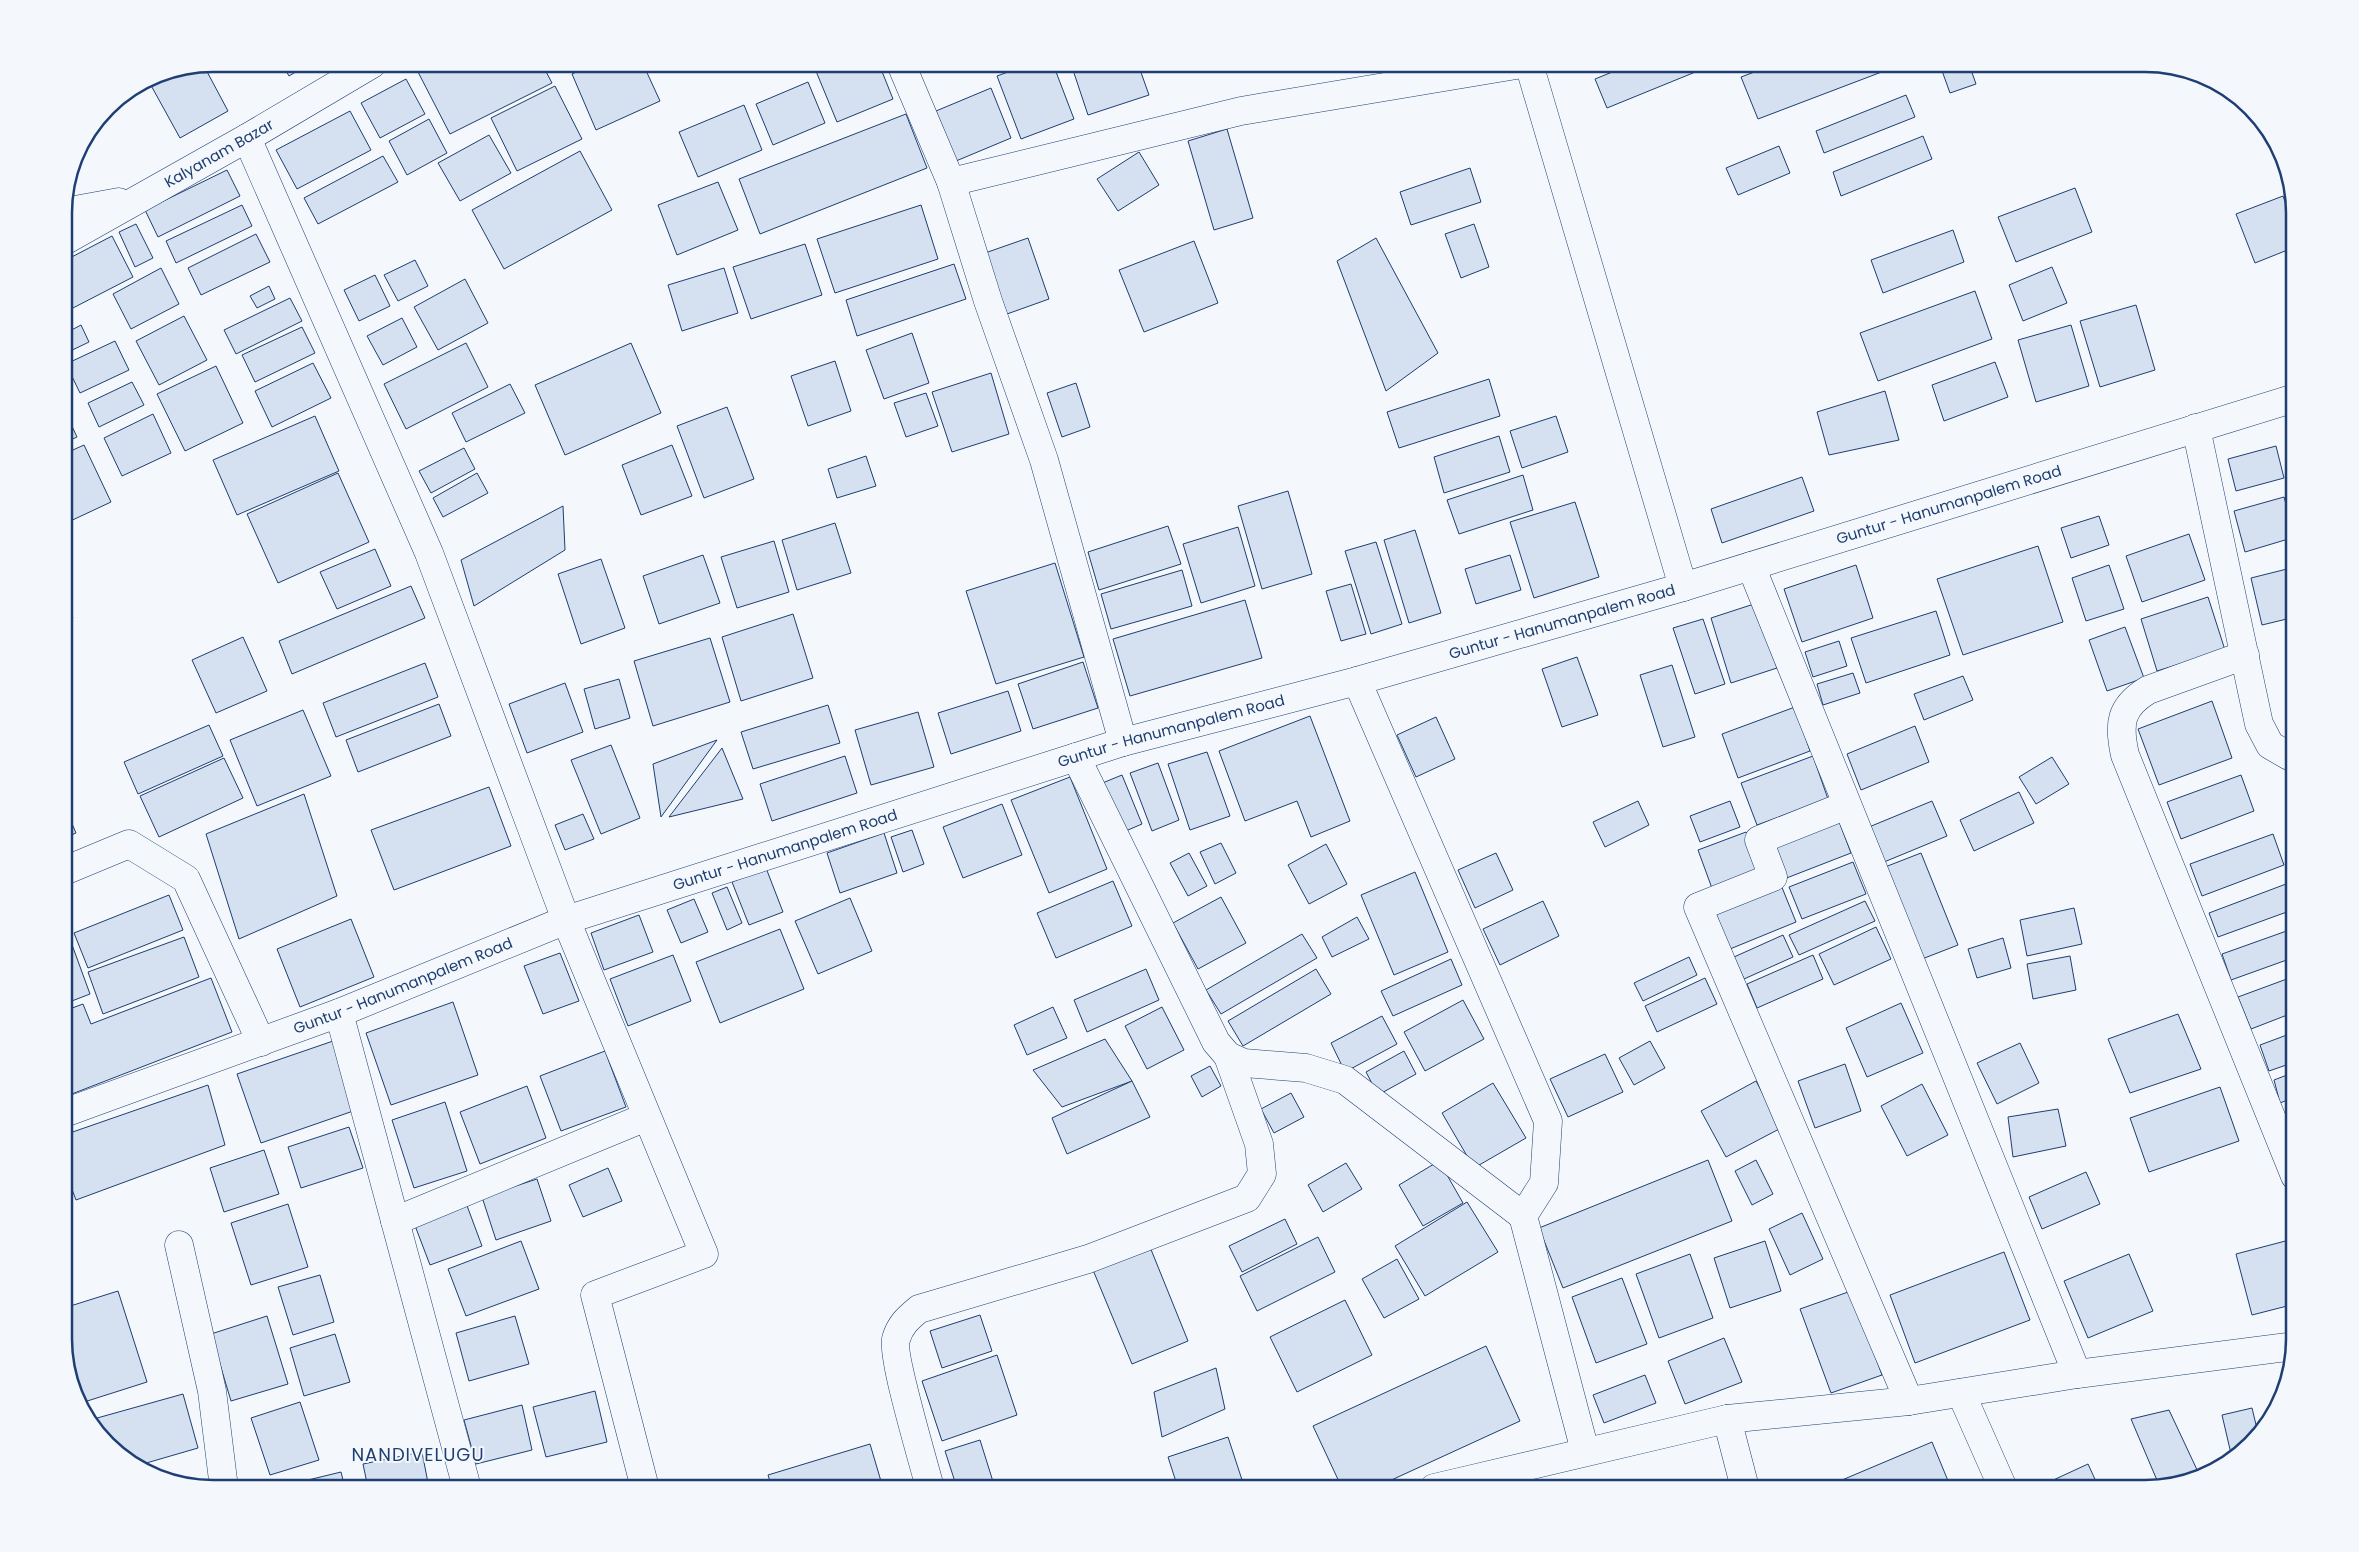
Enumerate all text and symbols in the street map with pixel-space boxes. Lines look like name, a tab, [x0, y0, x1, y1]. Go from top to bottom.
street label: Kalyanam Bazar	[160, 113, 278, 192]
street label: Guntur - Hanumanpalem Road	[1834, 460, 2064, 549]
street label: Guntur - Hanumanpalem Road	[1446, 579, 1678, 664]
street label: Guntur - Hanumanpalem Road	[1055, 689, 1287, 772]
street label: Guntur - Hanumanpalem Road	[670, 804, 900, 895]
street label: Guntur - Hanumanpalem Road	[290, 932, 516, 1039]
district label: NANDIVELUGU	[351, 1442, 485, 1467]

